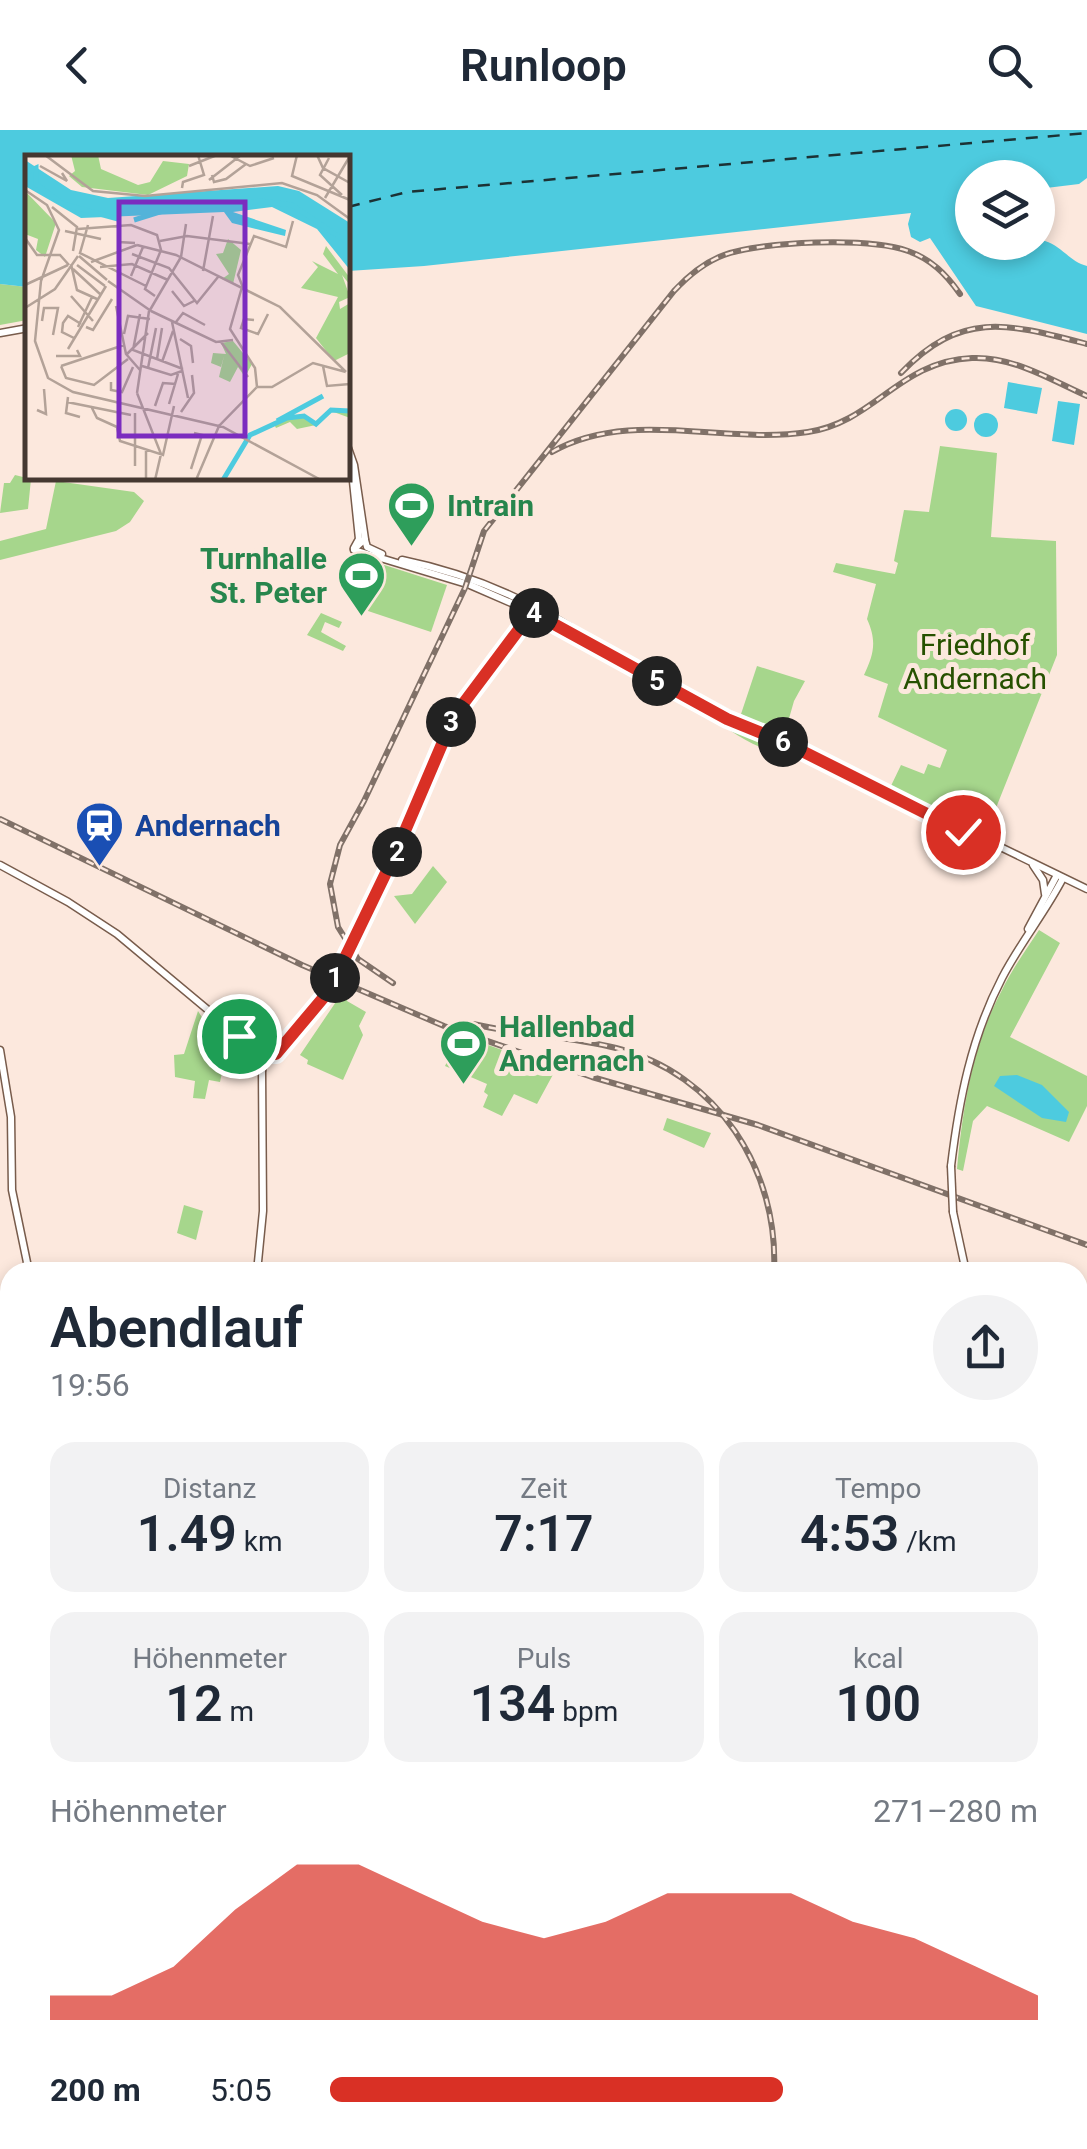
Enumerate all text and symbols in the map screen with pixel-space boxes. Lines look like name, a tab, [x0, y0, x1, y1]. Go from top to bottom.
icon: back	[50, 38, 105, 93]
icon: search	[982, 38, 1037, 93]
text: Runloop	[460, 39, 627, 92]
inset map	[25, 155, 350, 480]
map controls	[955, 160, 1055, 260]
button: layers	[955, 160, 1055, 260]
sports icon: Intrain	[386, 480, 438, 548]
place label: Intrain	[447, 488, 534, 523]
place label: Turnhalle St. Peter	[200, 541, 327, 610]
sports icon: Turnhalle St. Peter	[336, 550, 388, 618]
pin: 4	[509, 588, 559, 638]
text: 4	[526, 596, 542, 629]
park label: Friedhof Andernach	[903, 627, 1047, 696]
pin: 5	[632, 656, 682, 706]
text: 5	[649, 664, 665, 697]
pin: 3	[426, 697, 476, 747]
text: 3	[443, 705, 459, 738]
pin: 6	[758, 717, 808, 767]
text: 6	[775, 725, 791, 758]
pin	[921, 790, 1006, 875]
station icon: Andernach	[74, 800, 126, 868]
icon: check	[936, 805, 991, 860]
place label: Andernach	[135, 808, 281, 843]
pin: 2	[372, 827, 422, 877]
text: 2	[389, 835, 405, 868]
pin: 1	[310, 953, 360, 1003]
text: 1	[327, 961, 343, 994]
pin	[197, 994, 282, 1079]
icon: arrive	[212, 1009, 267, 1064]
place label: Hallenbad Andernach	[499, 1009, 645, 1078]
sports icon: Hallenbad Andernach	[438, 1018, 490, 1086]
button: share	[933, 1295, 1038, 1400]
text: Abendlauf	[50, 1296, 303, 1360]
text: 19:56	[50, 1366, 130, 1404]
text: Distanz	[163, 1472, 256, 1505]
text: Zeit	[520, 1472, 568, 1505]
text: Tempo	[835, 1472, 922, 1505]
text: 1.49	[137, 1505, 237, 1563]
text: 7:17	[494, 1505, 594, 1563]
text: 4:53	[800, 1505, 899, 1563]
text: km	[237, 1525, 282, 1558]
text: /km	[899, 1525, 957, 1558]
text: Höhenmeter	[132, 1642, 287, 1675]
text: Puls	[517, 1642, 571, 1675]
text: kcal	[853, 1642, 904, 1675]
text: 12	[165, 1675, 222, 1733]
text: 134	[470, 1675, 555, 1733]
text: 100	[835, 1675, 921, 1733]
text: m	[222, 1695, 254, 1728]
text: bpm	[555, 1695, 618, 1728]
text: Höhenmeter	[50, 1792, 227, 1830]
text: 271–280 m	[873, 1792, 1038, 1830]
text: 200 m	[50, 2071, 141, 2109]
text: 5:05	[210, 2071, 272, 2109]

